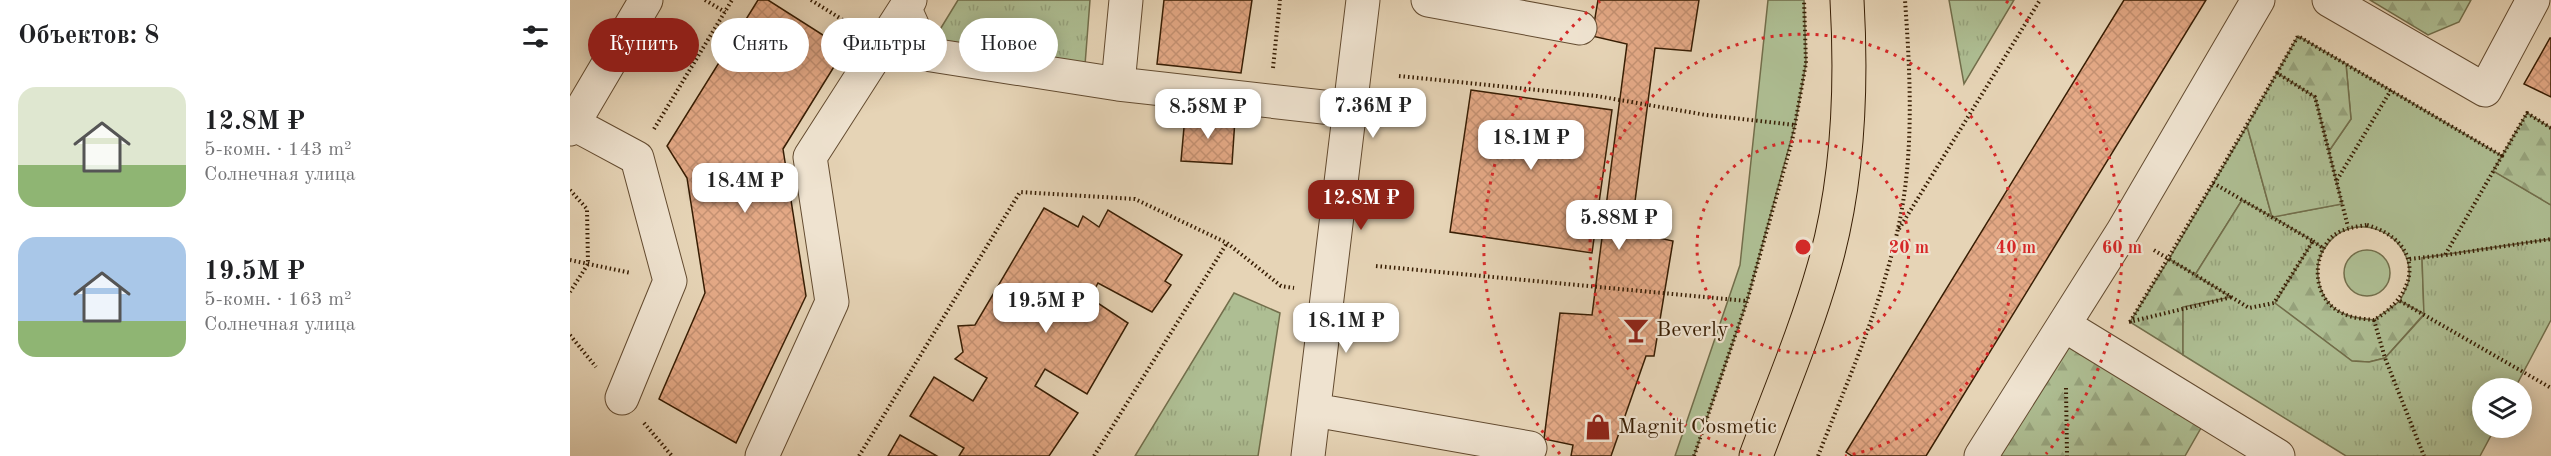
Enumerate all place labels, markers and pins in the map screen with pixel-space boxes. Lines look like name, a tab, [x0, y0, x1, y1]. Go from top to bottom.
pin: 7.36M ₽	[1318, 88, 1428, 139]
pin: 8.58M ₽	[1153, 89, 1263, 140]
pin: 18.1M ₽	[1476, 120, 1586, 171]
pin: 18.4M ₽	[690, 163, 800, 214]
pin: 12.8M ₽	[1306, 180, 1416, 231]
pin: 5.88M ₽	[1564, 200, 1674, 251]
centre of rings	[1793, 237, 1813, 257]
pin: 19.5M ₽	[991, 283, 1101, 334]
pin: 18.1M ₽	[1291, 303, 1401, 354]
bar icon: Beverly	[1621, 315, 1651, 345]
place label: Beverly	[1656, 319, 1729, 341]
shop icon: Magnit Cosmetic	[1583, 412, 1613, 442]
place label: Magnit Cosmetic	[1618, 416, 1777, 438]

